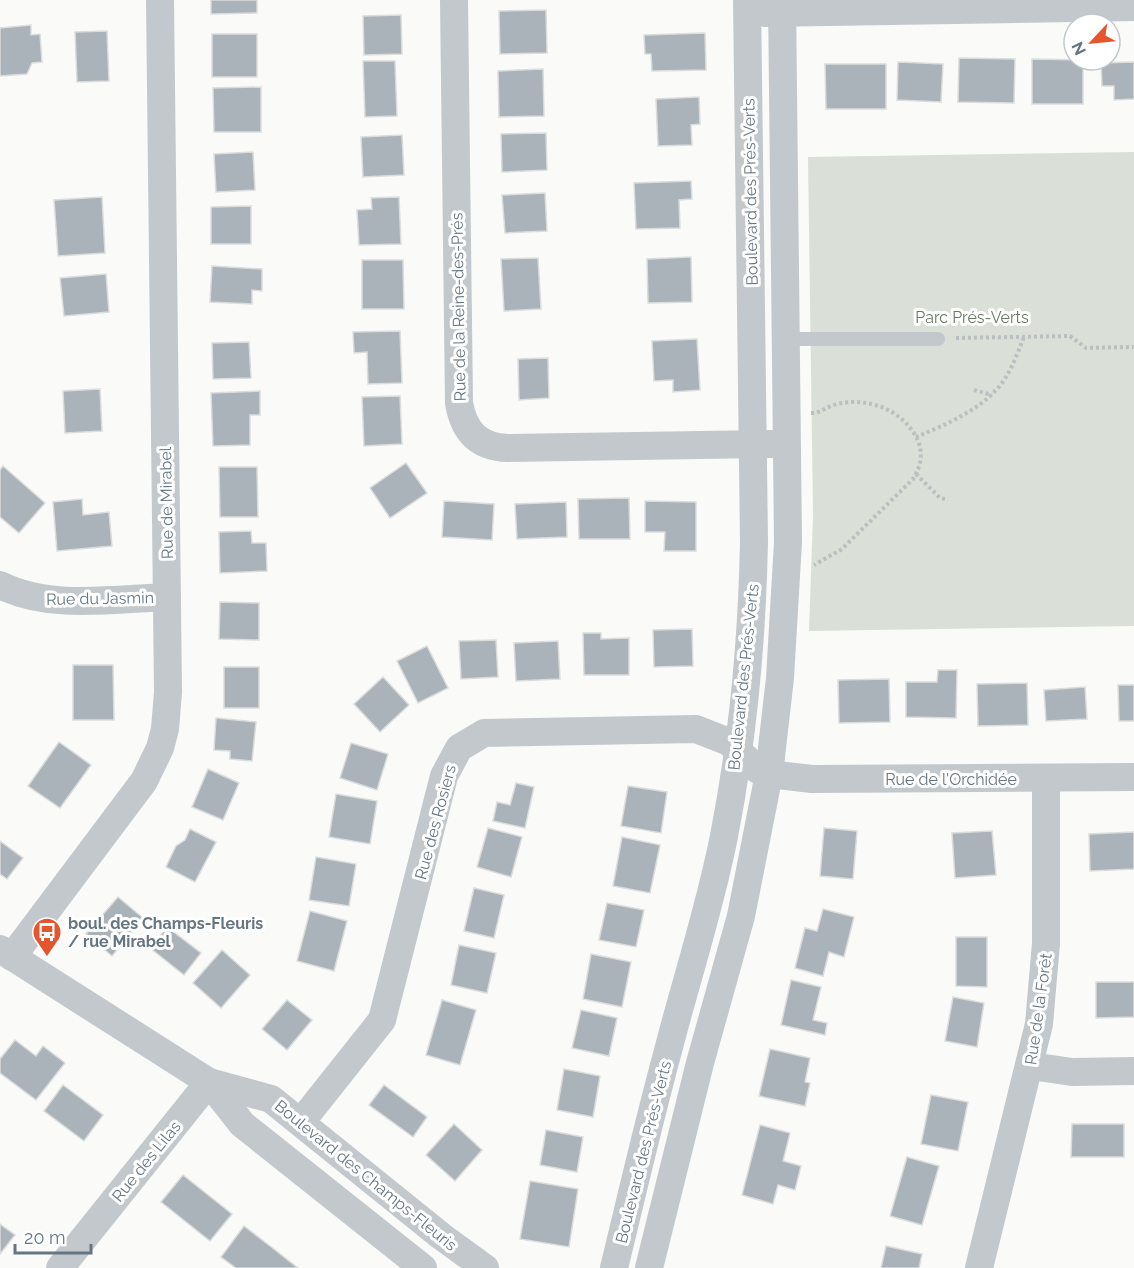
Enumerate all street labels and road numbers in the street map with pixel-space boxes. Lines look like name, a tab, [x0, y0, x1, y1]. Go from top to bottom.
street label: Boulevard des Prés-Verts	[739, 98, 762, 286]
street label: Rue de la Reine-des-Prés	[447, 212, 470, 401]
street label: Rue de Mirabel	[156, 446, 177, 559]
street label: Boulevard des Prés-Verts	[724, 583, 763, 771]
street label: Rue du Jasmin	[46, 588, 154, 609]
street label: Rue des Rosiers	[411, 762, 460, 882]
street label: Rue de l'Orchidée	[885, 770, 1017, 789]
street label: Rue de la Forêt	[1021, 951, 1056, 1066]
street label: Boulevard des Prés-Verts	[612, 1059, 675, 1245]
street label: Boulevard des Champs-Fleuris	[271, 1096, 461, 1255]
street label: Rue des Lilas	[108, 1117, 185, 1205]

